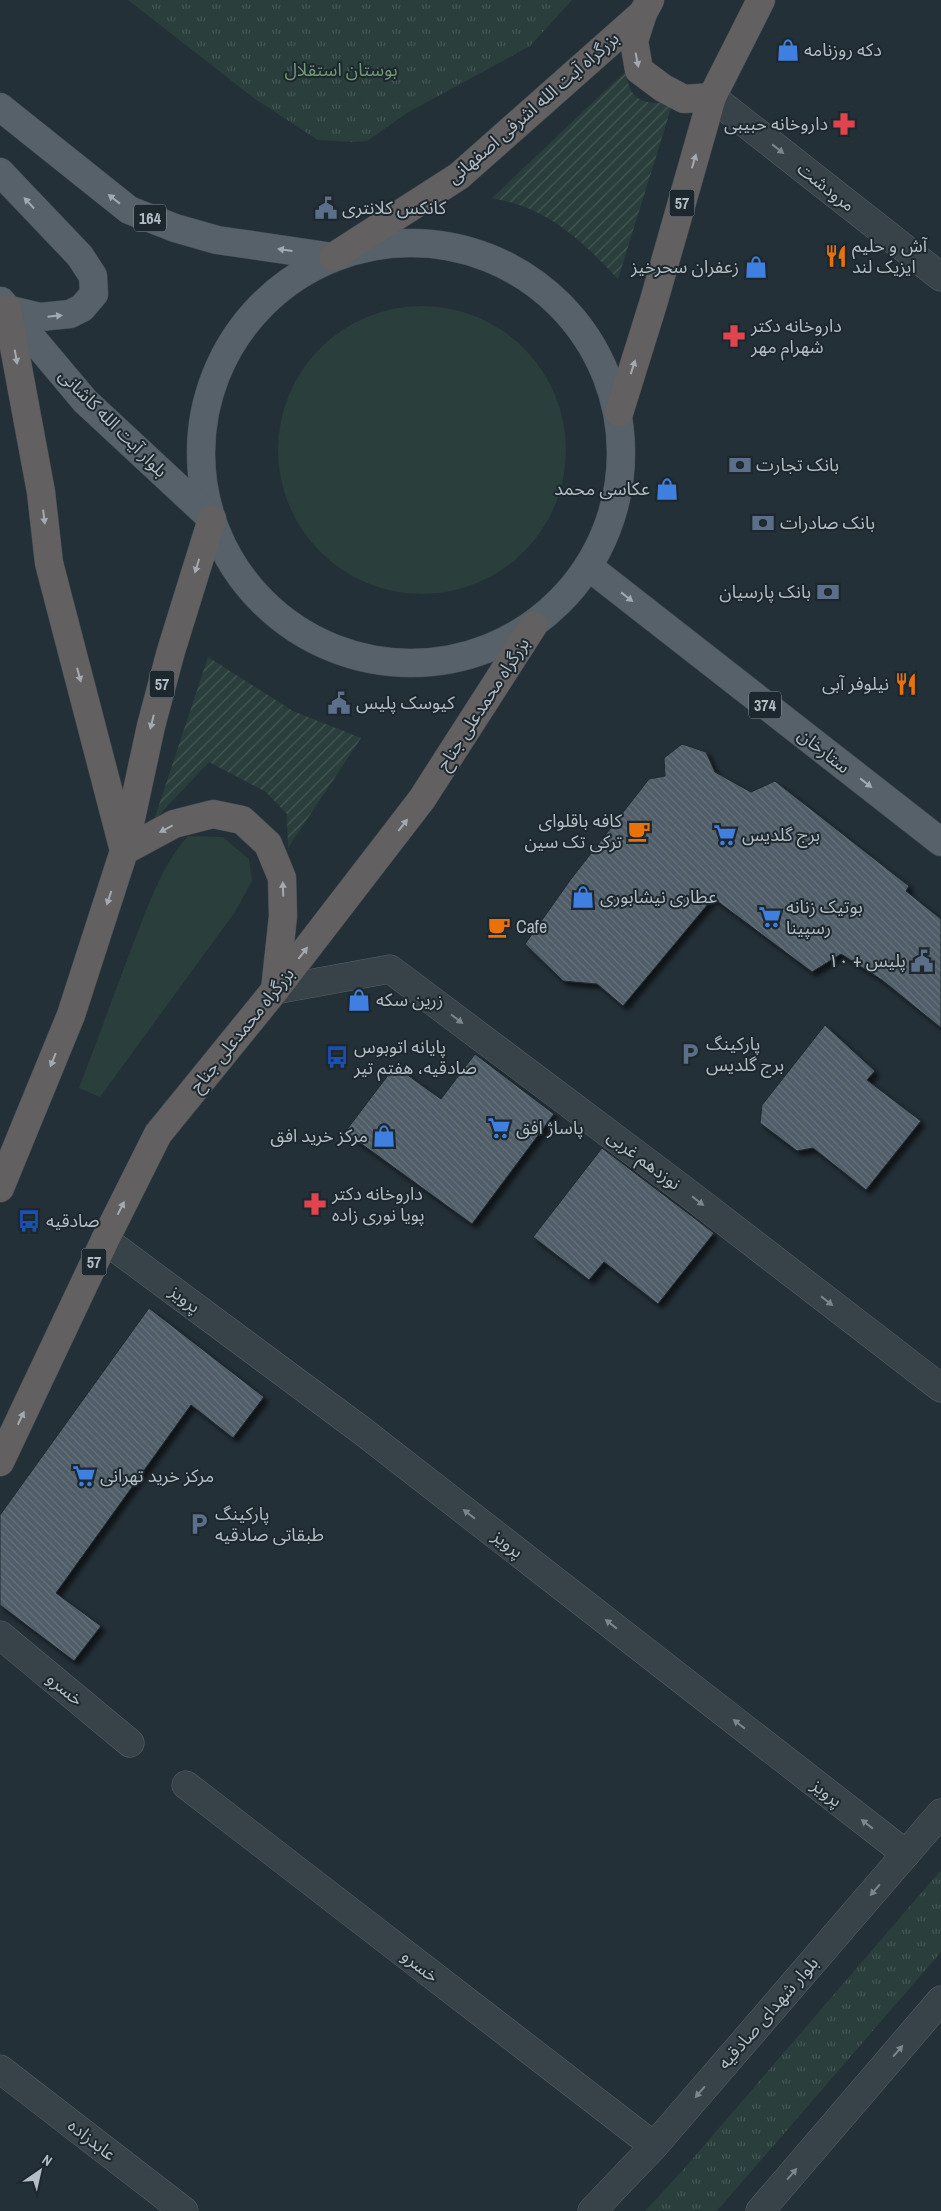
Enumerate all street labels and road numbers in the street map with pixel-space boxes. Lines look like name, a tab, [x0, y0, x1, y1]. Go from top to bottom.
street label: بزرگراه آیت الله اشرفی اصفهانی	[441, 26, 624, 189]
street label: مرودشت	[792, 156, 860, 217]
road number: 57	[670, 190, 694, 217]
road number: 164	[134, 204, 166, 232]
street label: بلوار آیت الله کاشانی	[53, 363, 173, 483]
street label: بزرگراه محمدعلی جناح	[430, 632, 536, 776]
road number: 57	[150, 671, 174, 698]
road number: 374	[749, 692, 781, 718]
street label: ستارخان	[793, 722, 856, 779]
street label: بزرگراه محمدعلی جناح	[183, 962, 301, 1098]
street label: نوزدهم غربی	[602, 1124, 686, 1196]
road number: 57	[82, 1248, 106, 1276]
street label: پرویز	[164, 1278, 206, 1319]
street label: پرویز	[487, 1523, 529, 1564]
street label: خسرو	[42, 1666, 89, 1711]
street label: پرویز	[806, 1772, 848, 1813]
street label: خسرو	[396, 1943, 444, 1988]
street label: بلوار شهدای صادقیه	[712, 1951, 824, 2075]
street label: عابدزاده	[63, 2113, 122, 2166]

